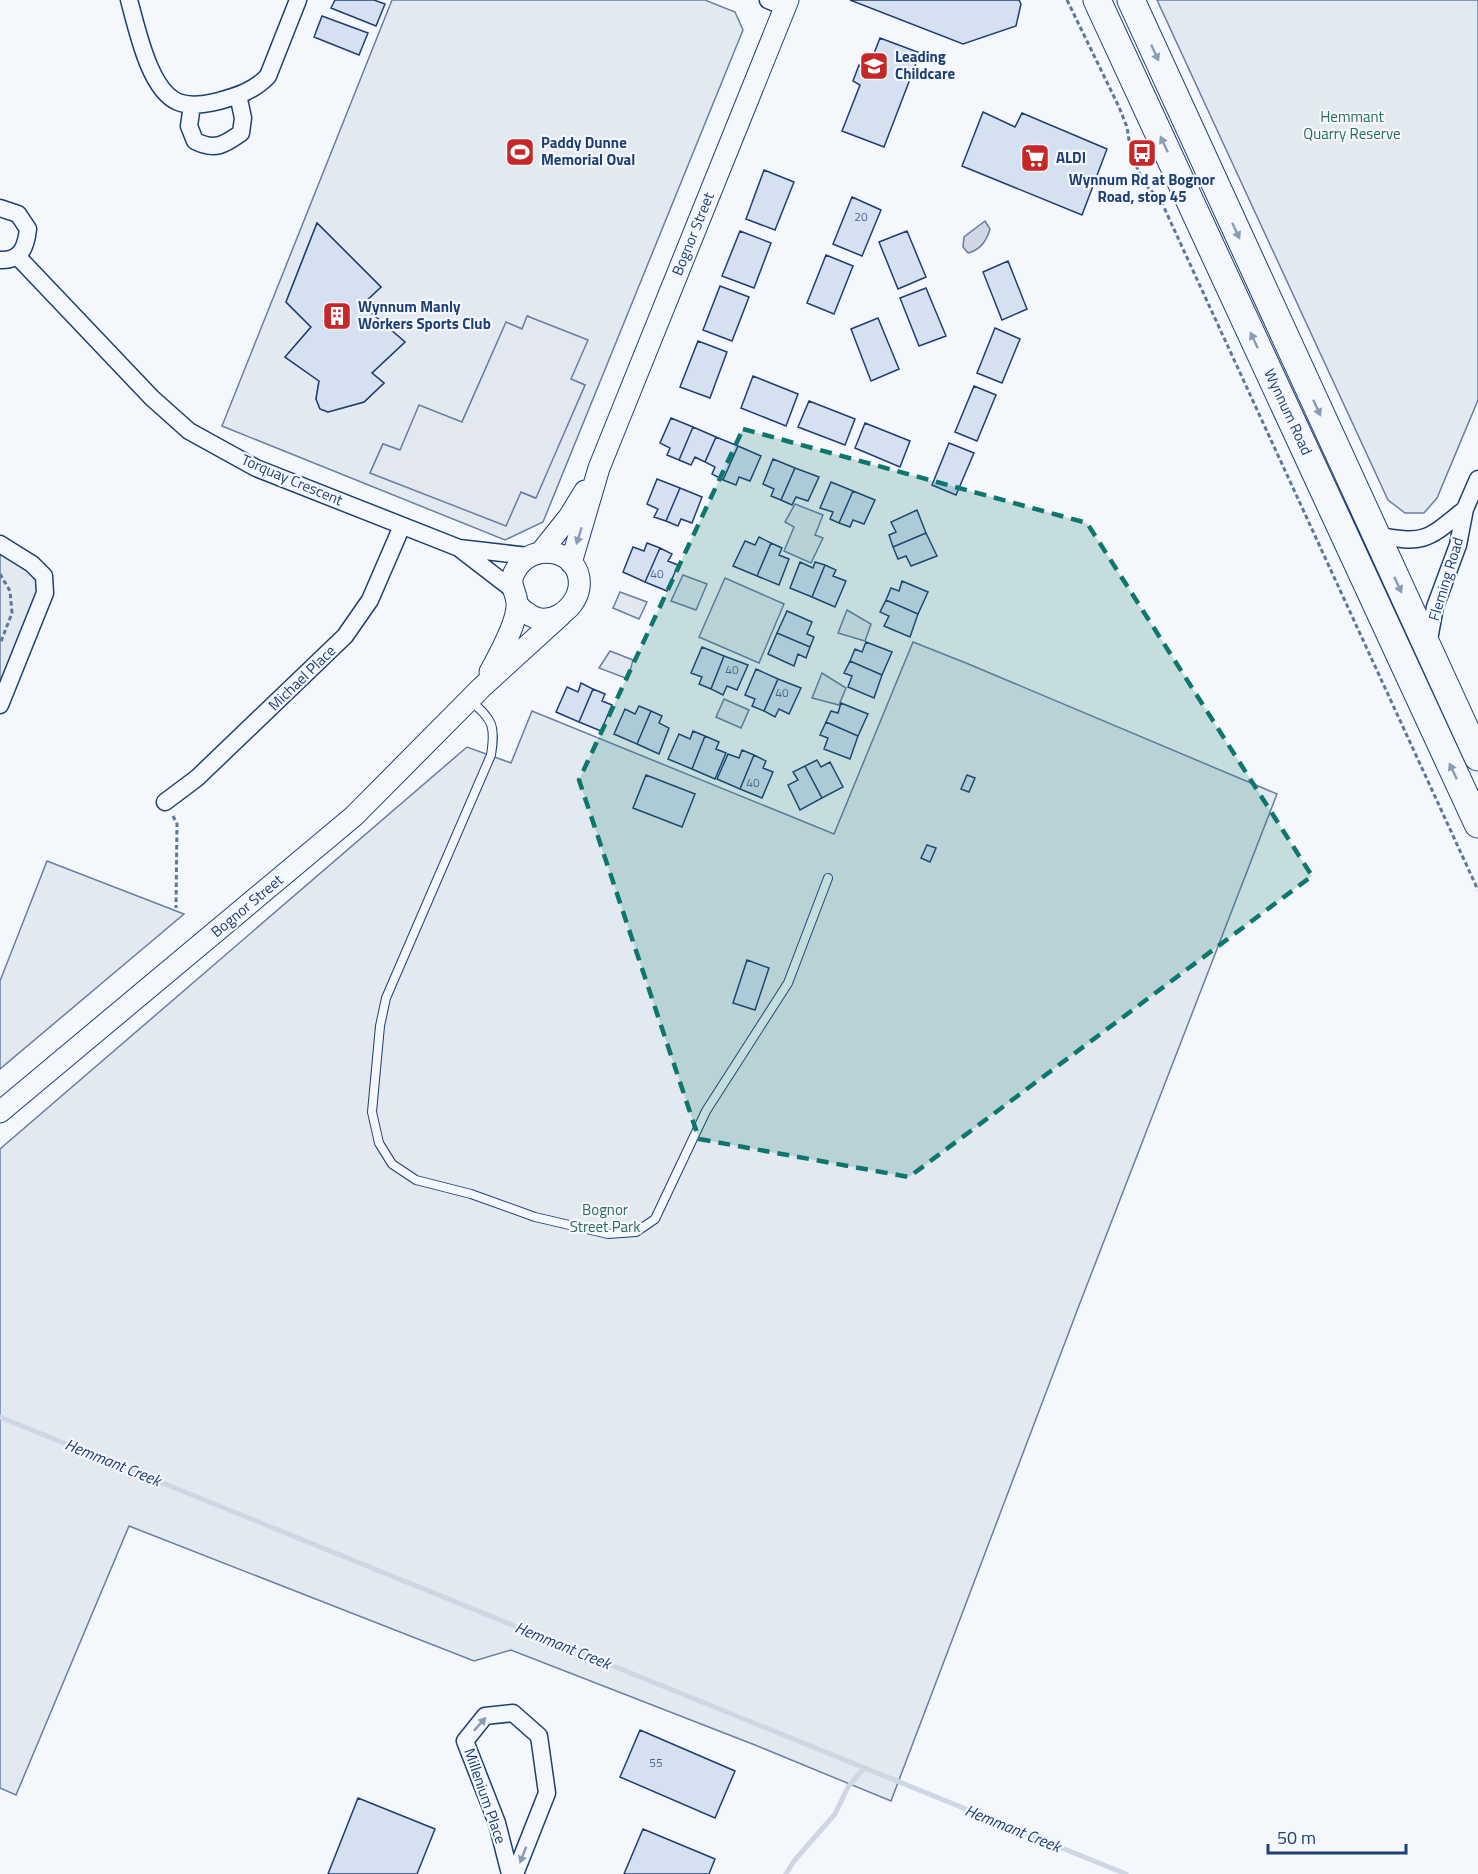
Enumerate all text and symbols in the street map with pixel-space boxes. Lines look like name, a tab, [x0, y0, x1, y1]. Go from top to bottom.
place label: Leading Childcare	[895, 45, 956, 85]
one-way arrow	[1150, 45, 1159, 62]
school or university icon: Leading Childcare	[858, 50, 890, 82]
park label: Hemmant Quarry Reserve	[1303, 105, 1401, 145]
place label: Paddy Dunne Memorial Oval	[541, 131, 635, 171]
sports icon: Paddy Dunne Memorial Oval	[504, 136, 536, 168]
one-way arrow	[1159, 136, 1168, 153]
bus stop icon: Wynnum Rd at Bognor Road, stop 45	[1126, 137, 1158, 169]
supermarket icon: ALDI	[1019, 142, 1051, 174]
place label: ALDI	[1056, 146, 1086, 169]
place label: Wynnum Rd at Bognor Road, stop 45	[1069, 168, 1216, 208]
street label: Bognor Street	[665, 188, 720, 279]
house number: 20	[854, 207, 868, 226]
one-way arrow	[1231, 222, 1240, 239]
place label: Wynnum Manly Workers Sports Club	[358, 295, 491, 335]
building icon: Wynnum Manly Workers Sports Club	[321, 300, 353, 332]
one-way arrow	[1250, 332, 1259, 349]
street label: Wynnum Road	[1258, 365, 1319, 459]
one-way arrow	[1312, 399, 1322, 417]
street label: Torquay Crescent	[238, 448, 347, 512]
one-way arrow	[574, 527, 583, 545]
street label: Fleming Road	[1422, 534, 1469, 623]
house number: 40	[650, 564, 664, 583]
one-way arrow	[1393, 577, 1403, 595]
street label: Michael Place	[263, 639, 341, 716]
house number: 40	[725, 660, 739, 679]
house number: 40	[775, 683, 789, 702]
one-way arrow	[1449, 762, 1458, 779]
house number: 40	[746, 773, 760, 792]
street label: Bognor Street	[206, 868, 288, 943]
park label: Bognor Street Park	[570, 1198, 640, 1238]
water label: Hemmant Creek	[61, 1432, 166, 1493]
water label: Hemmant Creek	[511, 1615, 616, 1676]
one-way arrow	[473, 1716, 487, 1731]
street label: Millenium Place	[458, 1745, 513, 1847]
house number: 55	[649, 1753, 663, 1772]
water label: Hemmant Creek	[961, 1798, 1066, 1859]
scale bar	[1268, 1817, 1406, 1855]
text: 50 m	[1277, 1824, 1316, 1851]
one-way arrow	[518, 1846, 528, 1864]

